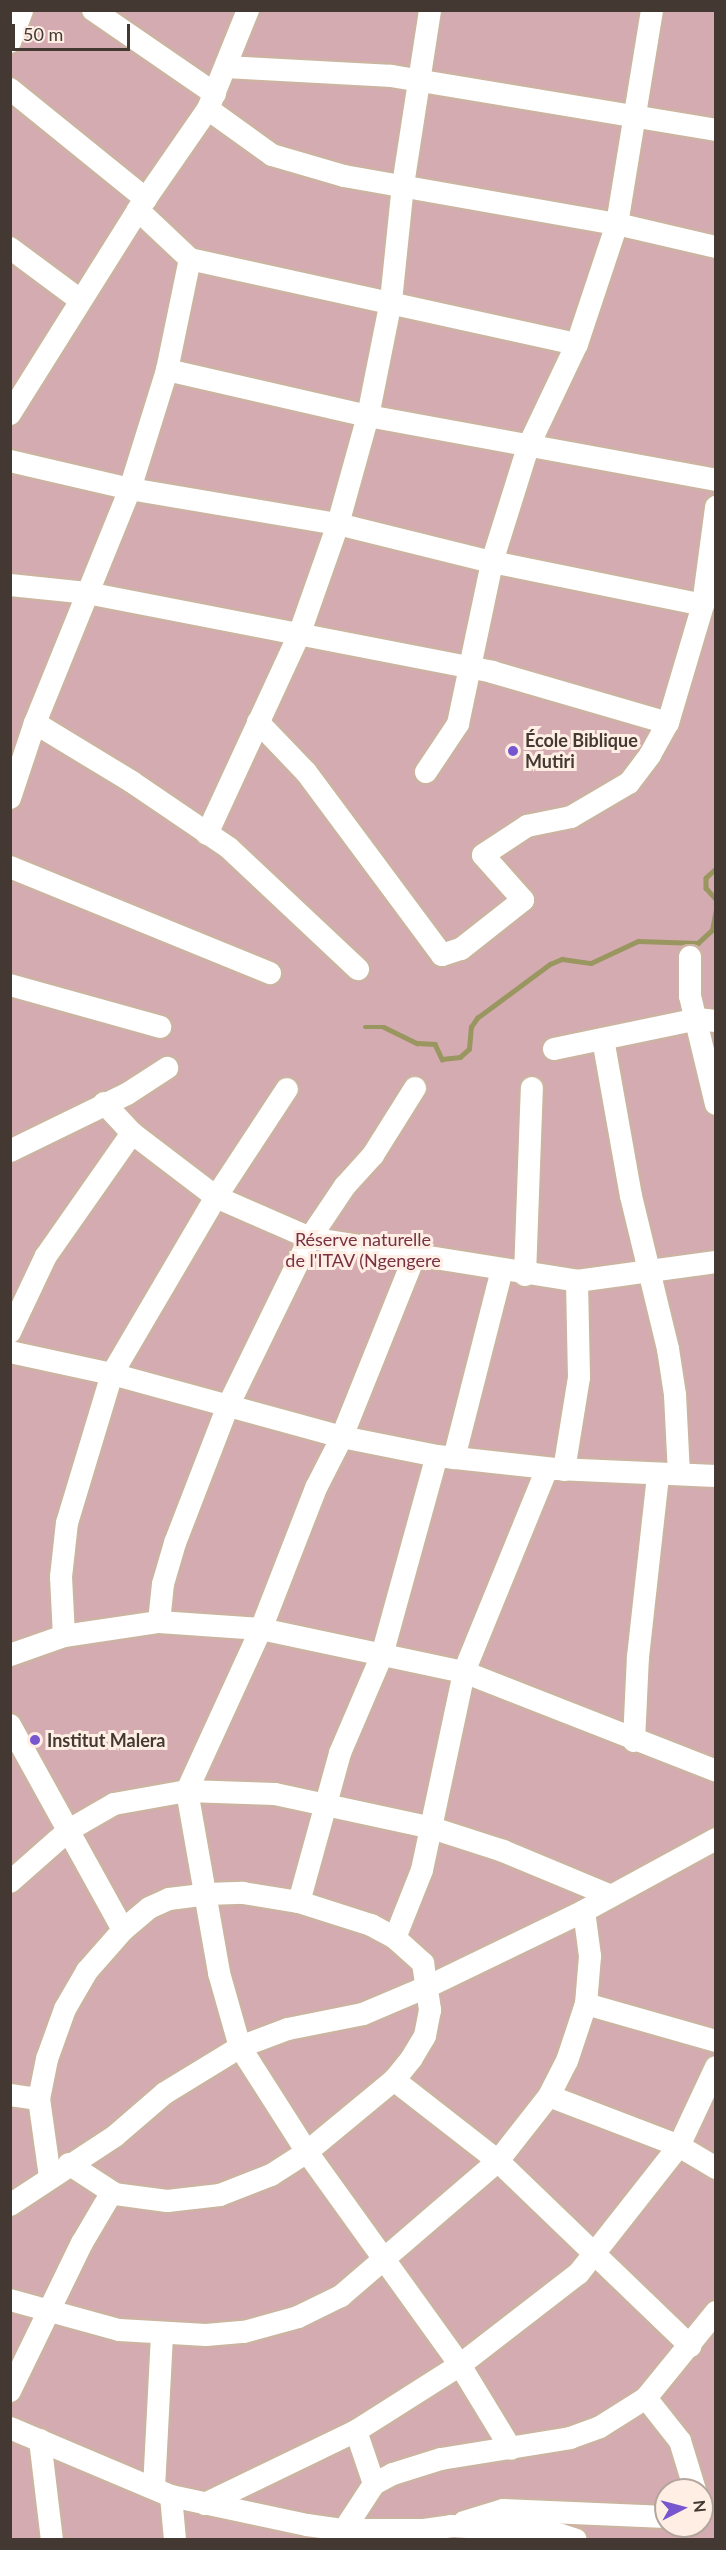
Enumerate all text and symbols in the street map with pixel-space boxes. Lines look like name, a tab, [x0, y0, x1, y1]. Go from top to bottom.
scale bar	[15, 12, 134, 50]
text: 50 m	[23, 23, 63, 45]
place label: École Biblique Mutiri	[525, 730, 638, 772]
marker: École Biblique Mutiri	[506, 744, 520, 758]
park label: Réserve naturelle de l'ITAV (Ngengere	[285, 1229, 441, 1272]
place label: Institut Malera	[47, 1729, 165, 1751]
marker: Institut Malera	[28, 1733, 42, 1747]
north arrow	[654, 2478, 714, 2538]
text: N	[690, 2499, 711, 2513]

